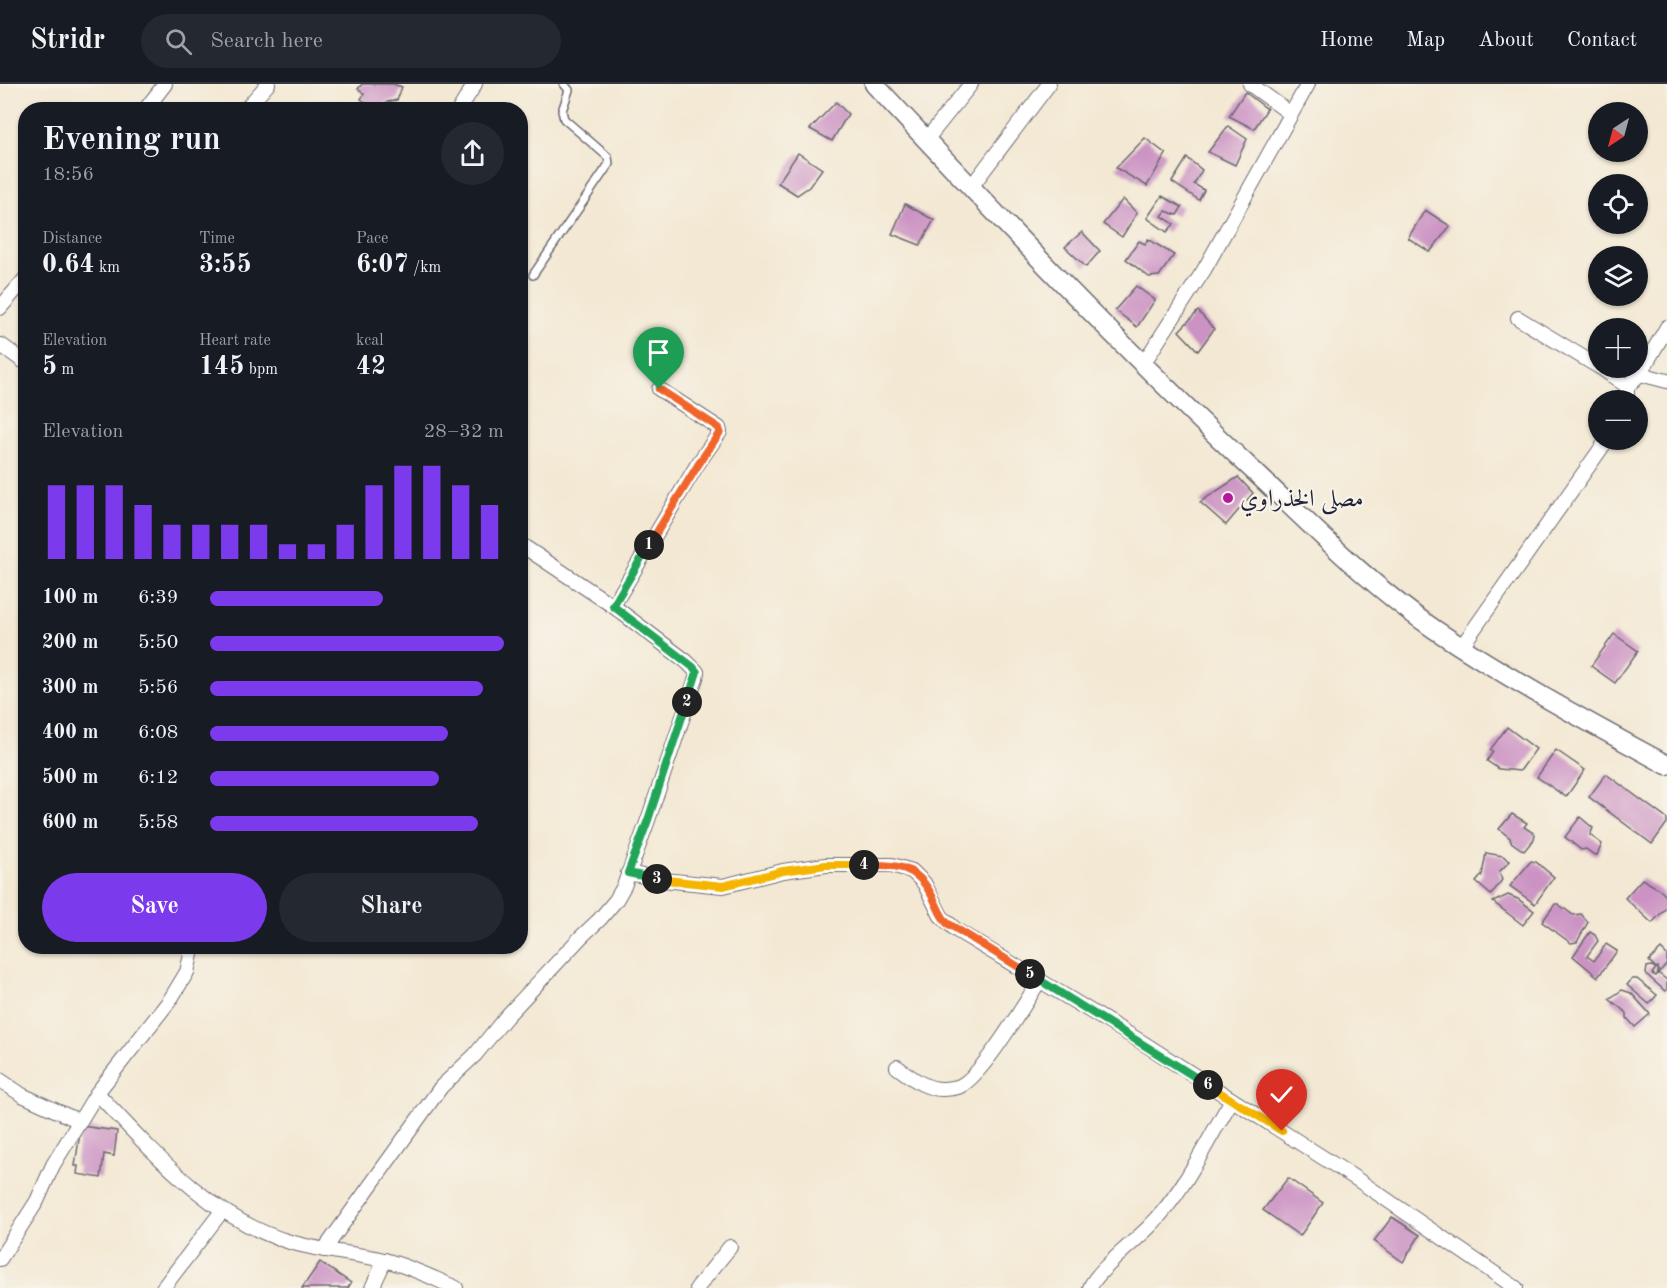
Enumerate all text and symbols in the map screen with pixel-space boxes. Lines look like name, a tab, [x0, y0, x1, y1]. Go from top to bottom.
search box	[141, 14, 561, 68]
icon: search	[162, 25, 195, 58]
text: Stridr	[30, 27, 105, 55]
text: Search here	[210, 30, 323, 52]
text: Home	[1320, 30, 1373, 51]
text: Map	[1406, 30, 1445, 51]
text: About	[1478, 30, 1534, 51]
text: Contact	[1567, 30, 1637, 51]
north arrow	[1588, 102, 1648, 162]
map controls	[1588, 102, 1648, 450]
button: share	[441, 122, 504, 185]
text: Evening run	[42, 124, 221, 157]
text: 18:56	[42, 165, 94, 185]
button: locate	[1588, 174, 1648, 234]
text: Distance	[42, 231, 102, 247]
text: Time	[199, 231, 235, 247]
text: Pace	[356, 231, 388, 247]
button: layers	[1588, 246, 1648, 306]
text: 0.64	[42, 252, 95, 278]
text: 3:55	[199, 252, 252, 278]
text: 6:07	[356, 252, 409, 278]
text: km	[95, 260, 120, 276]
text: /km	[409, 260, 441, 276]
button: +	[1588, 318, 1648, 378]
pin	[633, 327, 684, 389]
text: Elevation	[42, 333, 107, 349]
text: Heart rate	[199, 333, 271, 349]
text: kcal	[356, 333, 384, 349]
icon: arrive	[642, 336, 675, 369]
text: 5	[42, 354, 57, 380]
text: 145	[199, 354, 244, 380]
text: 42	[356, 354, 386, 380]
text: m	[57, 362, 74, 378]
text: bpm	[244, 362, 278, 378]
button: −	[1588, 390, 1648, 450]
text: Elevation	[42, 422, 123, 442]
text: 28–32 m	[424, 422, 504, 442]
place label: مصلى الخذراوي	[1240, 488, 1364, 517]
marker: مصلى الخذراوي	[1221, 491, 1235, 505]
pin: 1	[634, 530, 664, 560]
text: 1	[644, 537, 654, 553]
text: 100 m	[42, 588, 98, 608]
text: 6:39	[138, 588, 178, 608]
text: 200 m	[42, 633, 98, 653]
text: 5:50	[138, 633, 178, 653]
text: 300 m	[42, 678, 98, 698]
text: 5:56	[138, 678, 178, 698]
pin: 2	[672, 687, 702, 717]
text: 2	[682, 694, 692, 710]
text: 400 m	[42, 723, 98, 743]
text: 6:08	[138, 723, 178, 743]
text: 500 m	[42, 768, 98, 788]
text: 6:12	[138, 768, 178, 788]
text: 600 m	[42, 813, 98, 833]
text: 5:58	[138, 813, 178, 833]
pin: 4	[849, 850, 879, 880]
text: 4	[859, 857, 869, 873]
pin: 3	[642, 864, 672, 894]
text: 3	[652, 871, 662, 887]
button: Save	[42, 873, 267, 942]
button: Share	[279, 873, 504, 942]
pin: 5	[1015, 959, 1045, 989]
text: 5	[1025, 966, 1035, 982]
pin	[1256, 1069, 1307, 1131]
pin: 6	[1193, 1070, 1223, 1100]
text: 6	[1203, 1077, 1213, 1093]
icon: check	[1265, 1078, 1298, 1111]

